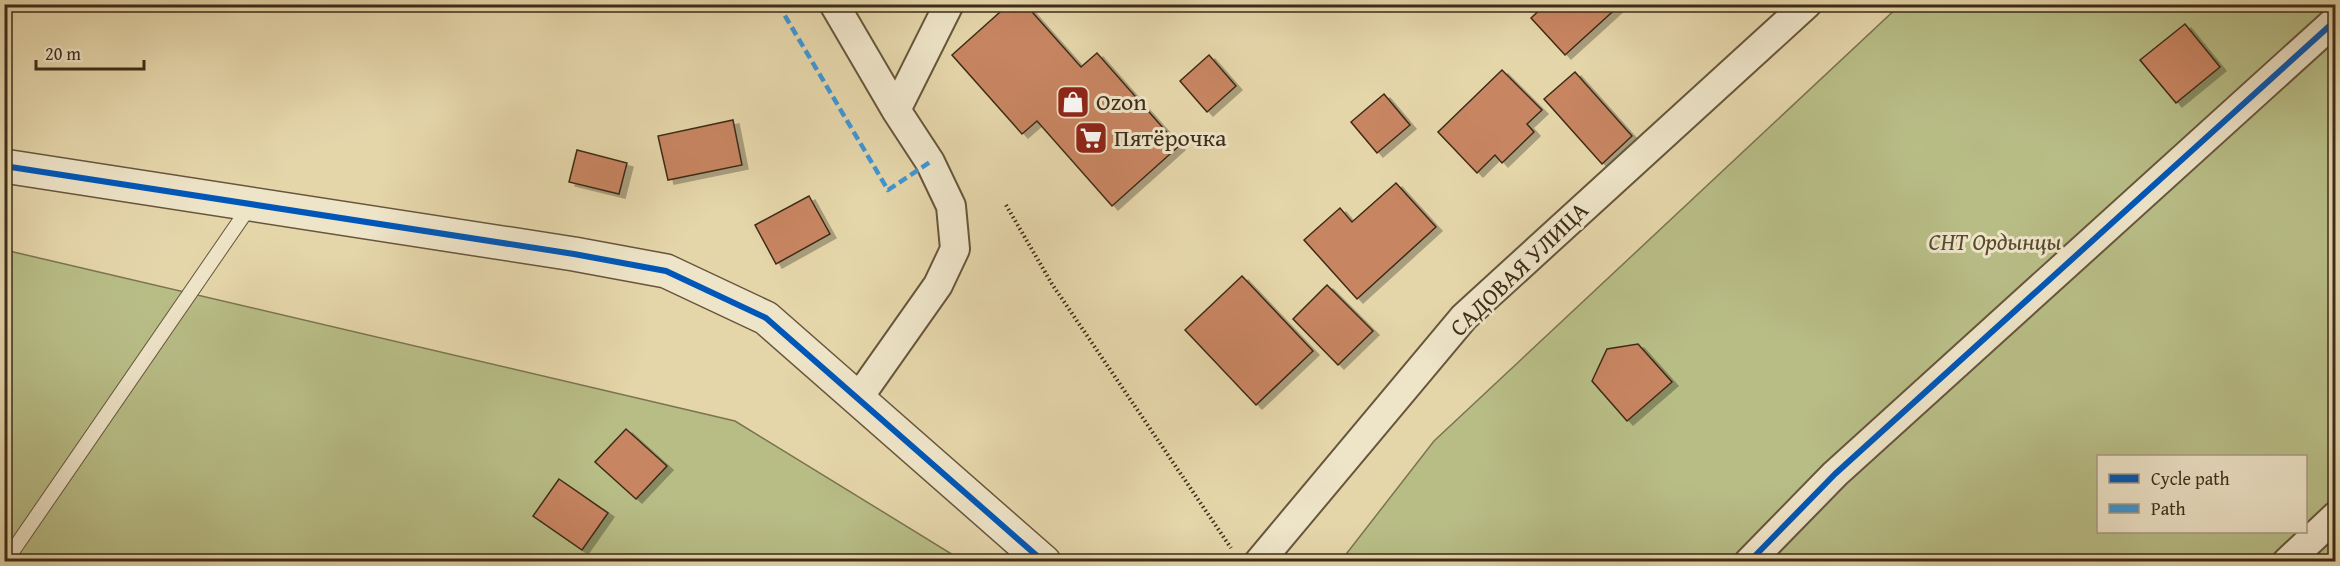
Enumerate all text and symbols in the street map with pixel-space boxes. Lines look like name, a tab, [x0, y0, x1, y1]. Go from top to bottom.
scale bar	[36, 33, 144, 71]
text: 20 m	[45, 40, 81, 67]
shop icon: Ozon	[1055, 84, 1091, 120]
place label: Ozon	[1096, 84, 1147, 119]
supermarket icon: Пятёрочка	[1073, 120, 1109, 156]
place label: Пятёрочка	[1114, 120, 1227, 155]
street label: САДОВАЯ УЛИЦА	[1441, 193, 1596, 344]
park label: СНТ Ордынцы	[1929, 224, 2062, 259]
legend	[2097, 455, 2307, 533]
text: Cycle path	[2151, 465, 2230, 492]
text: Path	[2151, 495, 2186, 522]

